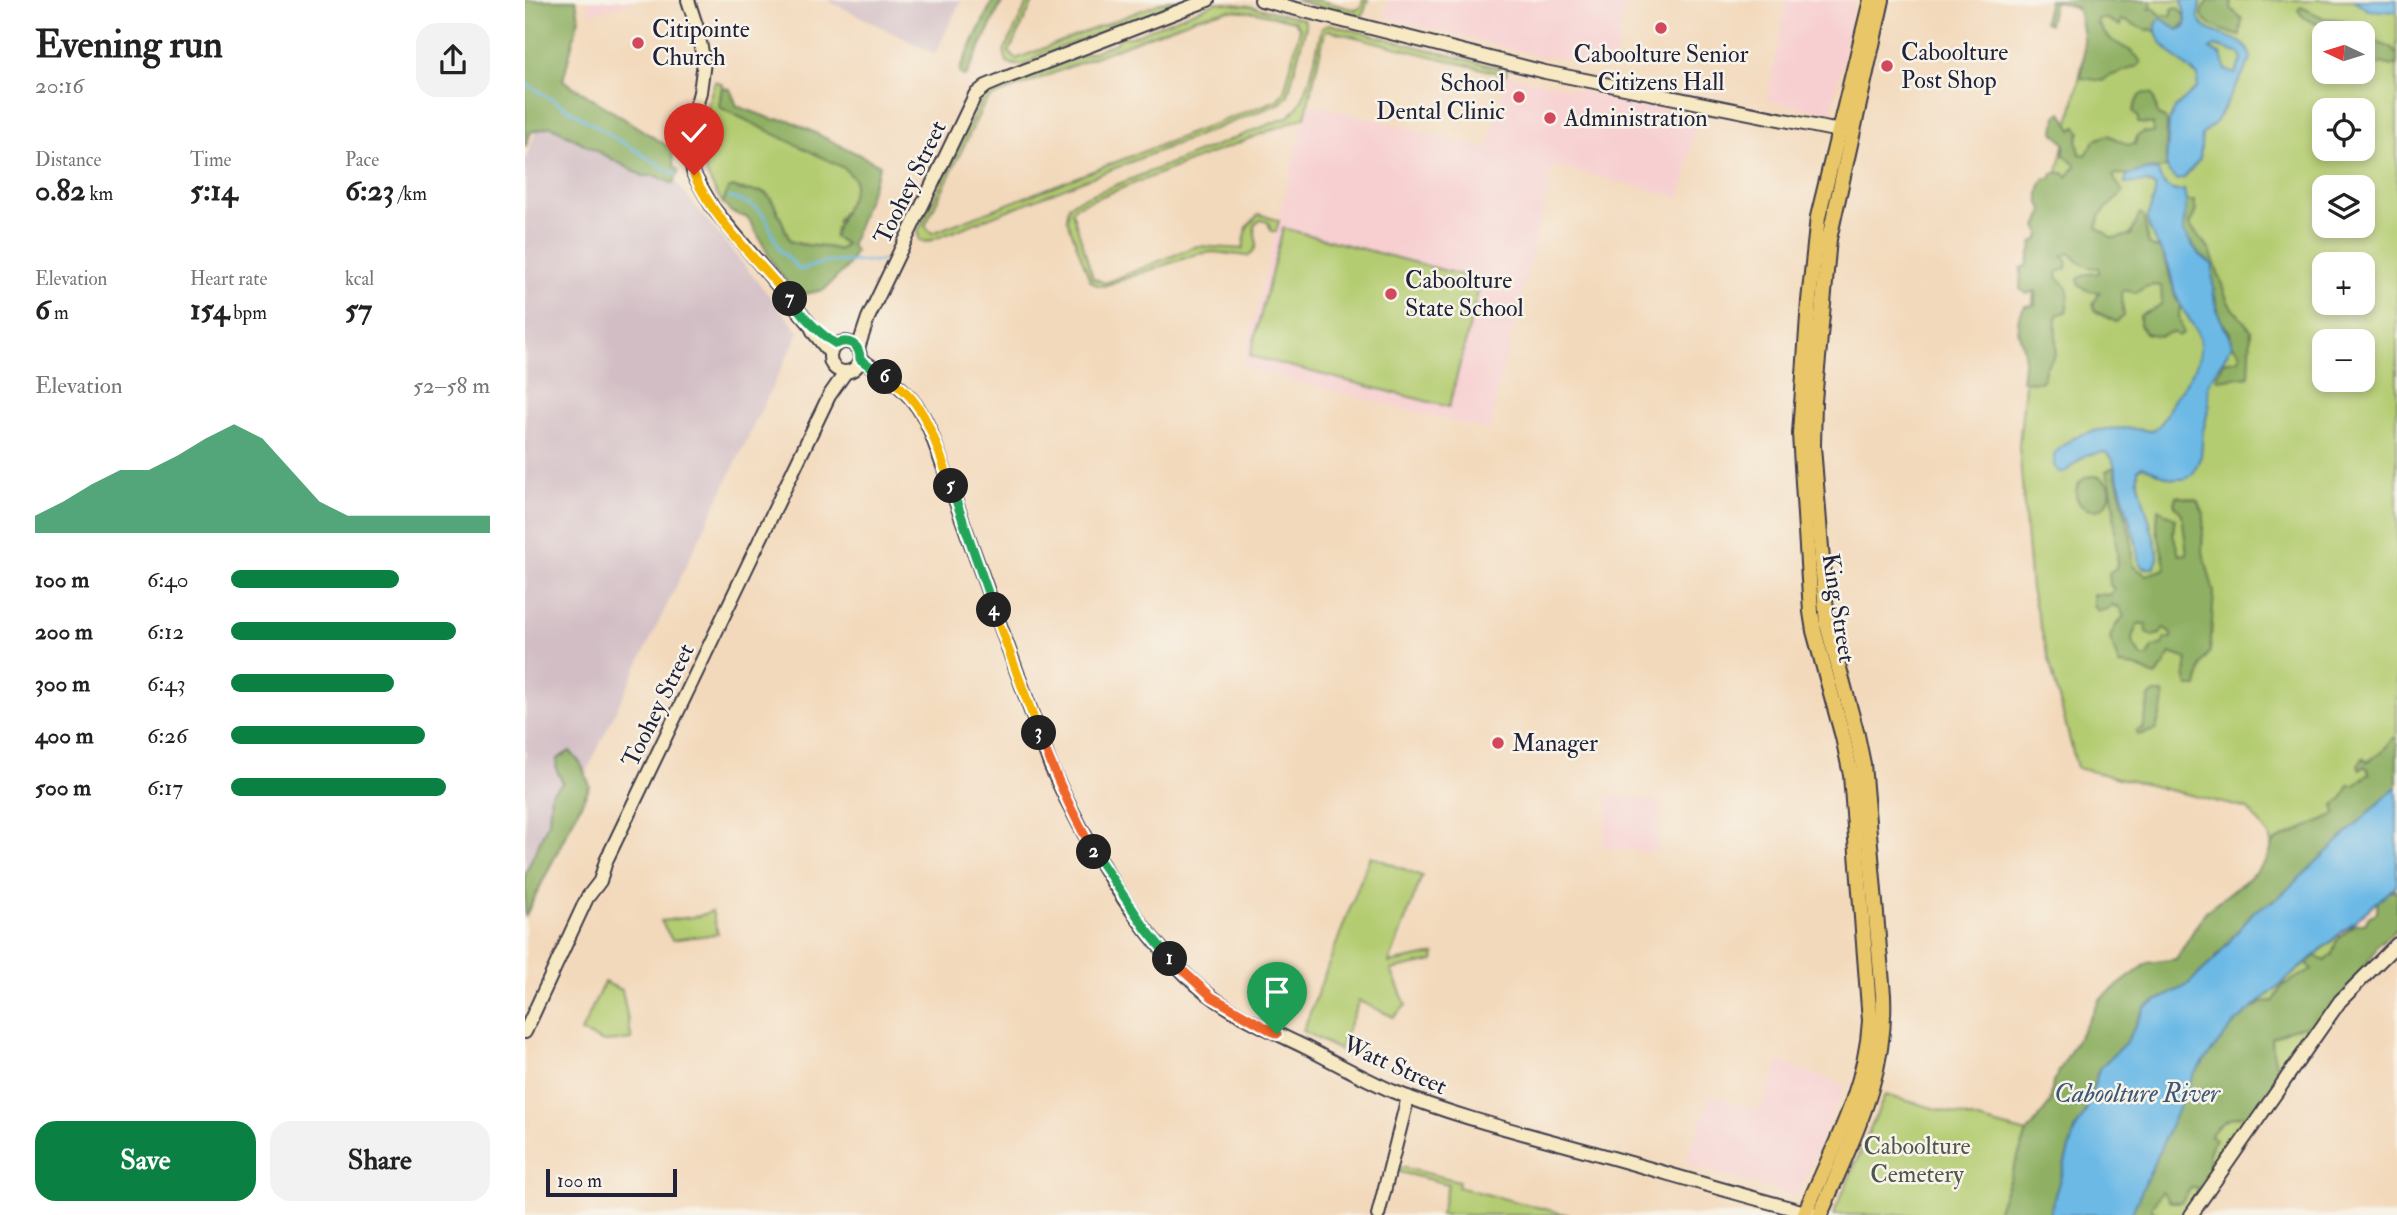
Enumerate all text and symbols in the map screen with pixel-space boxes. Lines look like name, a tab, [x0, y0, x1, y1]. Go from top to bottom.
place label: Citipointe Church	[652, 14, 750, 73]
marker: Caboolture Senior Citizens Hall	[1653, 20, 1669, 36]
text: Evening run	[35, 21, 223, 69]
north arrow	[2312, 21, 2375, 84]
map controls	[2312, 21, 2375, 392]
button: share	[416, 23, 490, 97]
marker: Citipointe Church	[630, 35, 646, 51]
place label: Caboolture Post Shop	[1901, 37, 2008, 96]
place label: Caboolture Senior Citizens Hall	[1574, 39, 1748, 98]
marker: Caboolture Post Shop	[1879, 58, 1895, 74]
place label: School Dental Clinic	[1376, 68, 1505, 127]
text: 20:16	[35, 71, 84, 100]
marker: School Dental Clinic	[1511, 89, 1527, 105]
button: locate	[2312, 98, 2375, 161]
pin	[664, 103, 724, 175]
place label: Administration	[1563, 103, 1708, 134]
marker: Administration	[1542, 110, 1558, 126]
icon: check	[675, 114, 713, 152]
street label: Toohey Street	[867, 115, 954, 249]
text: Distance	[35, 148, 101, 172]
text: Time	[190, 148, 232, 172]
text: Pace	[345, 148, 379, 172]
text: 0.82	[35, 172, 86, 209]
text: 5:14	[190, 172, 238, 209]
text: 6:23	[345, 172, 394, 209]
button: layers	[2312, 175, 2375, 238]
text: km	[86, 182, 113, 206]
text: /km	[394, 182, 427, 206]
button: +	[2312, 252, 2375, 315]
place label: Caboolture State School	[1405, 265, 1524, 324]
text: Elevation	[35, 267, 107, 291]
text: Heart rate	[190, 267, 267, 291]
text: kcal	[345, 267, 374, 291]
pin: 7	[772, 282, 807, 316]
text: 7	[785, 286, 794, 310]
marker: Caboolture State School	[1383, 286, 1399, 302]
text: 6	[35, 291, 50, 328]
text: 154	[190, 291, 229, 328]
text: 57	[345, 291, 372, 328]
text: m	[50, 301, 69, 325]
text: bpm	[229, 301, 267, 325]
button: −	[2312, 329, 2375, 392]
pin: 6	[867, 360, 903, 394]
text: 6	[880, 364, 889, 388]
text: Elevation	[35, 371, 123, 400]
text: 52–58 m	[413, 371, 490, 400]
pin: 5	[933, 468, 969, 504]
text: 5	[946, 473, 955, 497]
street label: King Street	[1815, 551, 1862, 665]
text: 100 m	[35, 565, 89, 594]
text: 6:40	[147, 565, 188, 594]
pin: 4	[977, 592, 1011, 628]
text: 4	[988, 597, 999, 621]
text: 200 m	[35, 617, 93, 646]
text: 6:12	[147, 617, 184, 646]
street label: Toohey Street	[615, 638, 702, 772]
text: 300 m	[35, 669, 90, 698]
text: 6:43	[147, 669, 186, 698]
pin: 3	[1021, 716, 1057, 750]
text: 3	[1035, 720, 1042, 744]
text: 400 m	[35, 721, 94, 750]
text: 6:26	[147, 721, 188, 750]
place label: Manager	[1512, 728, 1598, 759]
marker: Manager	[1490, 735, 1506, 751]
text: 500 m	[35, 773, 91, 802]
text: 6:17	[147, 773, 183, 802]
pin: 2	[1077, 834, 1111, 870]
text: 2	[1089, 839, 1098, 863]
pin: 1	[1153, 942, 1187, 976]
text: 1	[1166, 946, 1173, 970]
pin	[1247, 962, 1307, 1034]
icon: arrive	[1258, 973, 1296, 1011]
street label: Watt Street	[1337, 1028, 1452, 1102]
water label: Caboolture River	[2054, 1078, 2221, 1110]
button: Save	[35, 1121, 256, 1201]
button: Share	[270, 1121, 490, 1201]
park label: Caboolture Cemetery	[1863, 1131, 1971, 1190]
scale bar	[546, 1166, 677, 1198]
text: 100 m	[557, 1169, 602, 1193]

